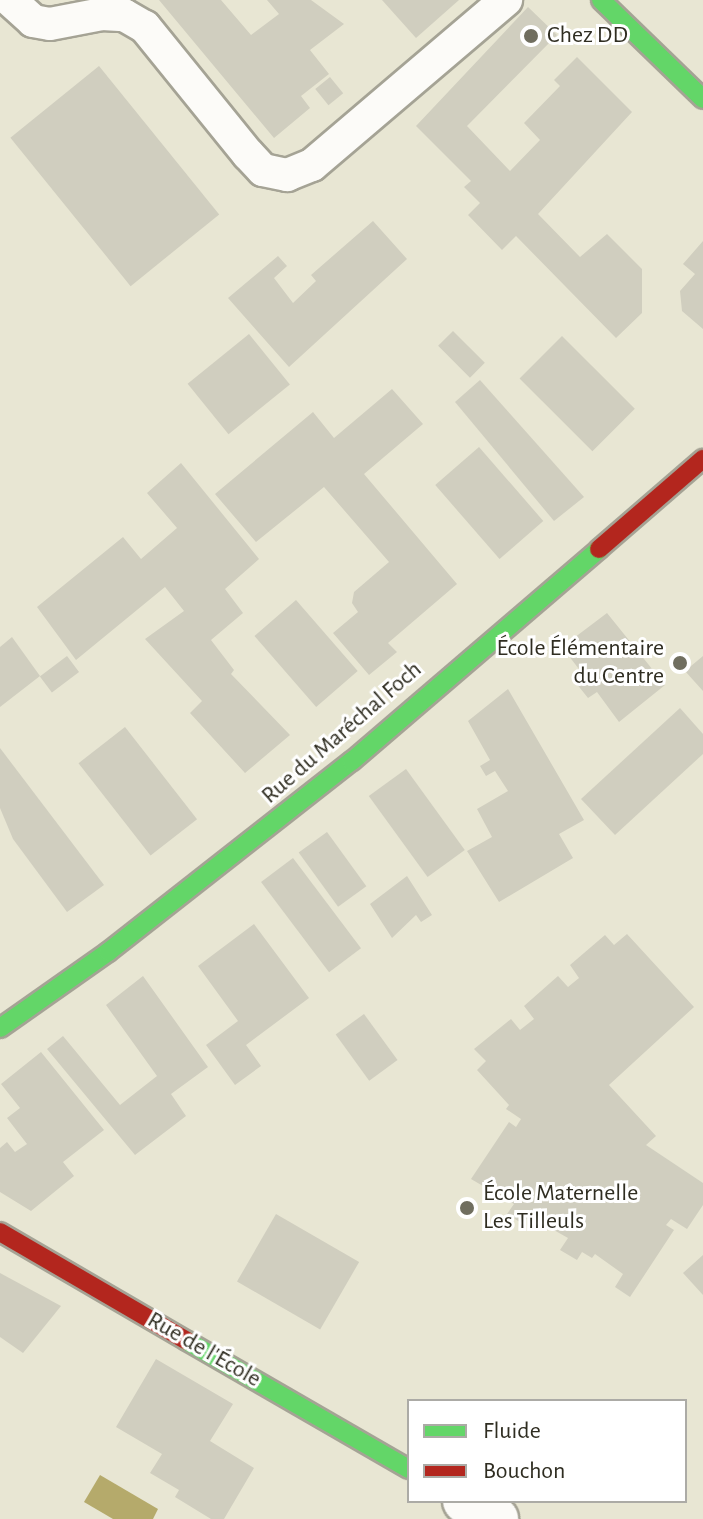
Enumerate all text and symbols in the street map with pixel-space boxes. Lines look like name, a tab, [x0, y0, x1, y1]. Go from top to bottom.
place label: Chez DD	[547, 22, 628, 50]
marker: Chez DD	[522, 27, 540, 45]
place label: École Élémentaire du Centre	[497, 635, 664, 691]
marker: École Élémentaire du Centre	[671, 654, 689, 672]
street label: Rue du Maréchal Foch	[256, 656, 428, 810]
place label: École Maternelle Les Tilleuls	[483, 1180, 638, 1236]
marker: École Maternelle Les Tilleuls	[458, 1199, 476, 1217]
street label: Rue de l'École	[142, 1306, 266, 1394]
legend	[407, 1399, 687, 1503]
text: Fluide	[483, 1419, 541, 1443]
text: Bouchon	[483, 1459, 565, 1483]

